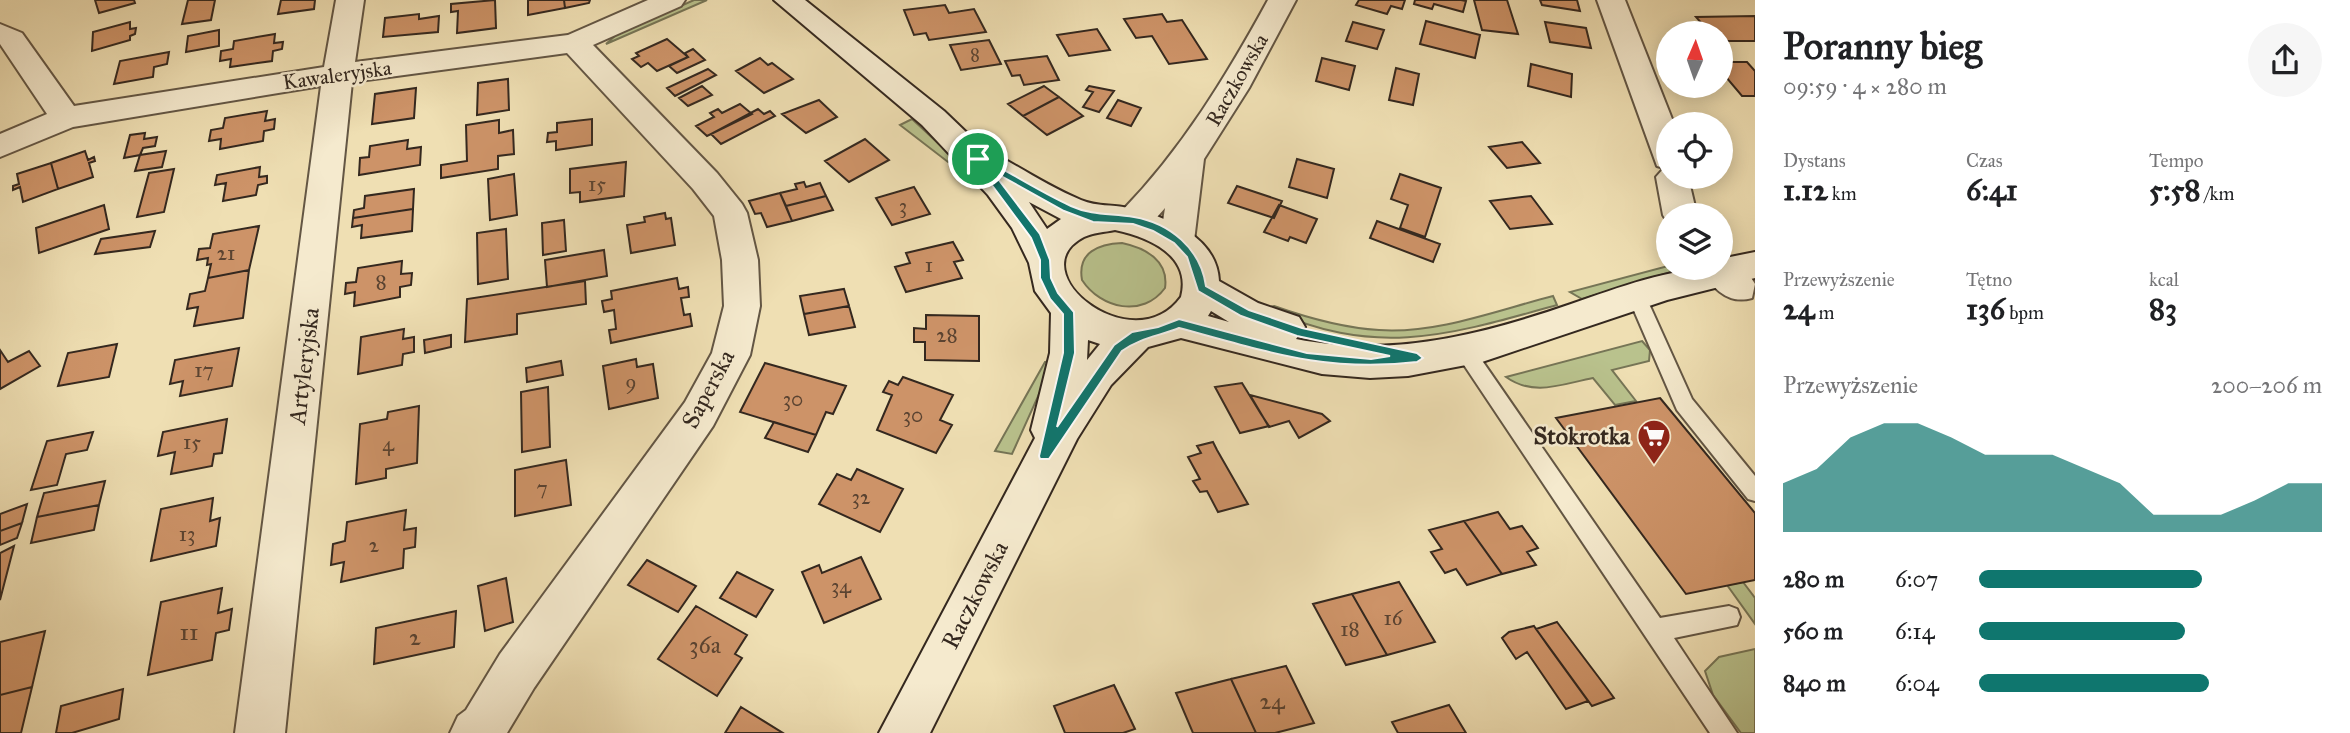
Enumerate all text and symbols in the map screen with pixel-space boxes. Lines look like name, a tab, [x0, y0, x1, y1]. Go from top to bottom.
north arrow	[1656, 21, 1732, 98]
map controls	[1656, 21, 1733, 280]
text: Poranny bieg	[1783, 23, 1982, 69]
button: share	[2248, 23, 2322, 97]
street label: Raczkowska	[1200, 29, 1274, 131]
house number: 8	[970, 44, 980, 66]
street label: Kawaleryjska	[281, 54, 393, 96]
text: 09:59 · 4 × 280 m	[1783, 72, 1947, 100]
button: locate	[1656, 112, 1733, 189]
pin	[948, 129, 1008, 189]
icon: arrive	[959, 140, 997, 178]
text: Dystans	[1783, 149, 1846, 172]
text: Czas	[1966, 149, 2003, 172]
text: Tempo	[2149, 149, 2204, 172]
house number: 15	[588, 171, 606, 197]
text: 1.12	[1783, 172, 1828, 208]
text: 6:41	[1966, 172, 2018, 208]
text: 5:58	[2149, 172, 2200, 208]
text: km	[1828, 182, 1857, 205]
text: /km	[2200, 182, 2234, 205]
house number: 3	[899, 193, 907, 219]
button: layers	[1656, 203, 1733, 280]
house number: 21	[217, 240, 235, 266]
house number: 1	[925, 252, 933, 278]
text: Przewyższenie	[1783, 268, 1895, 291]
text: Tętno	[1966, 268, 2012, 291]
text: kcal	[2149, 268, 2179, 291]
house number: 8	[375, 269, 387, 295]
text: 24	[1783, 291, 1815, 327]
text: 136	[1966, 291, 2005, 327]
text: 83	[2149, 291, 2177, 327]
text: m	[1815, 301, 1835, 324]
text: bpm	[2005, 301, 2044, 324]
street label: Artyleryjska	[282, 305, 326, 427]
house number: 28	[936, 322, 958, 348]
street label: Saperska	[675, 344, 742, 434]
house number: 17	[194, 357, 214, 383]
house number: 9	[625, 369, 637, 395]
text: Przewyższenie	[1783, 371, 1918, 399]
text: 200–206 m	[2211, 371, 2322, 399]
house number: 30	[783, 386, 803, 412]
house number: 30	[903, 402, 923, 428]
supermarket icon: Stokrotka	[1635, 417, 1673, 466]
place label: Stokrotka	[1533, 421, 1631, 451]
house number: 15	[183, 429, 201, 455]
house number: 4	[382, 431, 395, 457]
house number: 7	[536, 475, 548, 501]
house number: 32	[852, 484, 871, 510]
house number: 13	[179, 521, 195, 547]
house number: 2	[369, 532, 380, 558]
street label: Raczkowska	[935, 535, 1015, 654]
text: 280 m	[1783, 565, 1844, 593]
text: 6:07	[1895, 565, 1938, 593]
house number: 34	[831, 573, 852, 599]
house number: 16	[1383, 605, 1404, 631]
house number: 18	[1340, 616, 1360, 642]
house number: 11	[180, 617, 198, 647]
text: 560 m	[1783, 617, 1843, 645]
text: 6:14	[1895, 617, 1935, 645]
house number: 2	[409, 622, 421, 652]
house number: 36a	[689, 630, 722, 660]
text: 840 m	[1783, 669, 1846, 697]
text: 6:04	[1895, 669, 1939, 697]
house number: 24	[1259, 686, 1285, 716]

